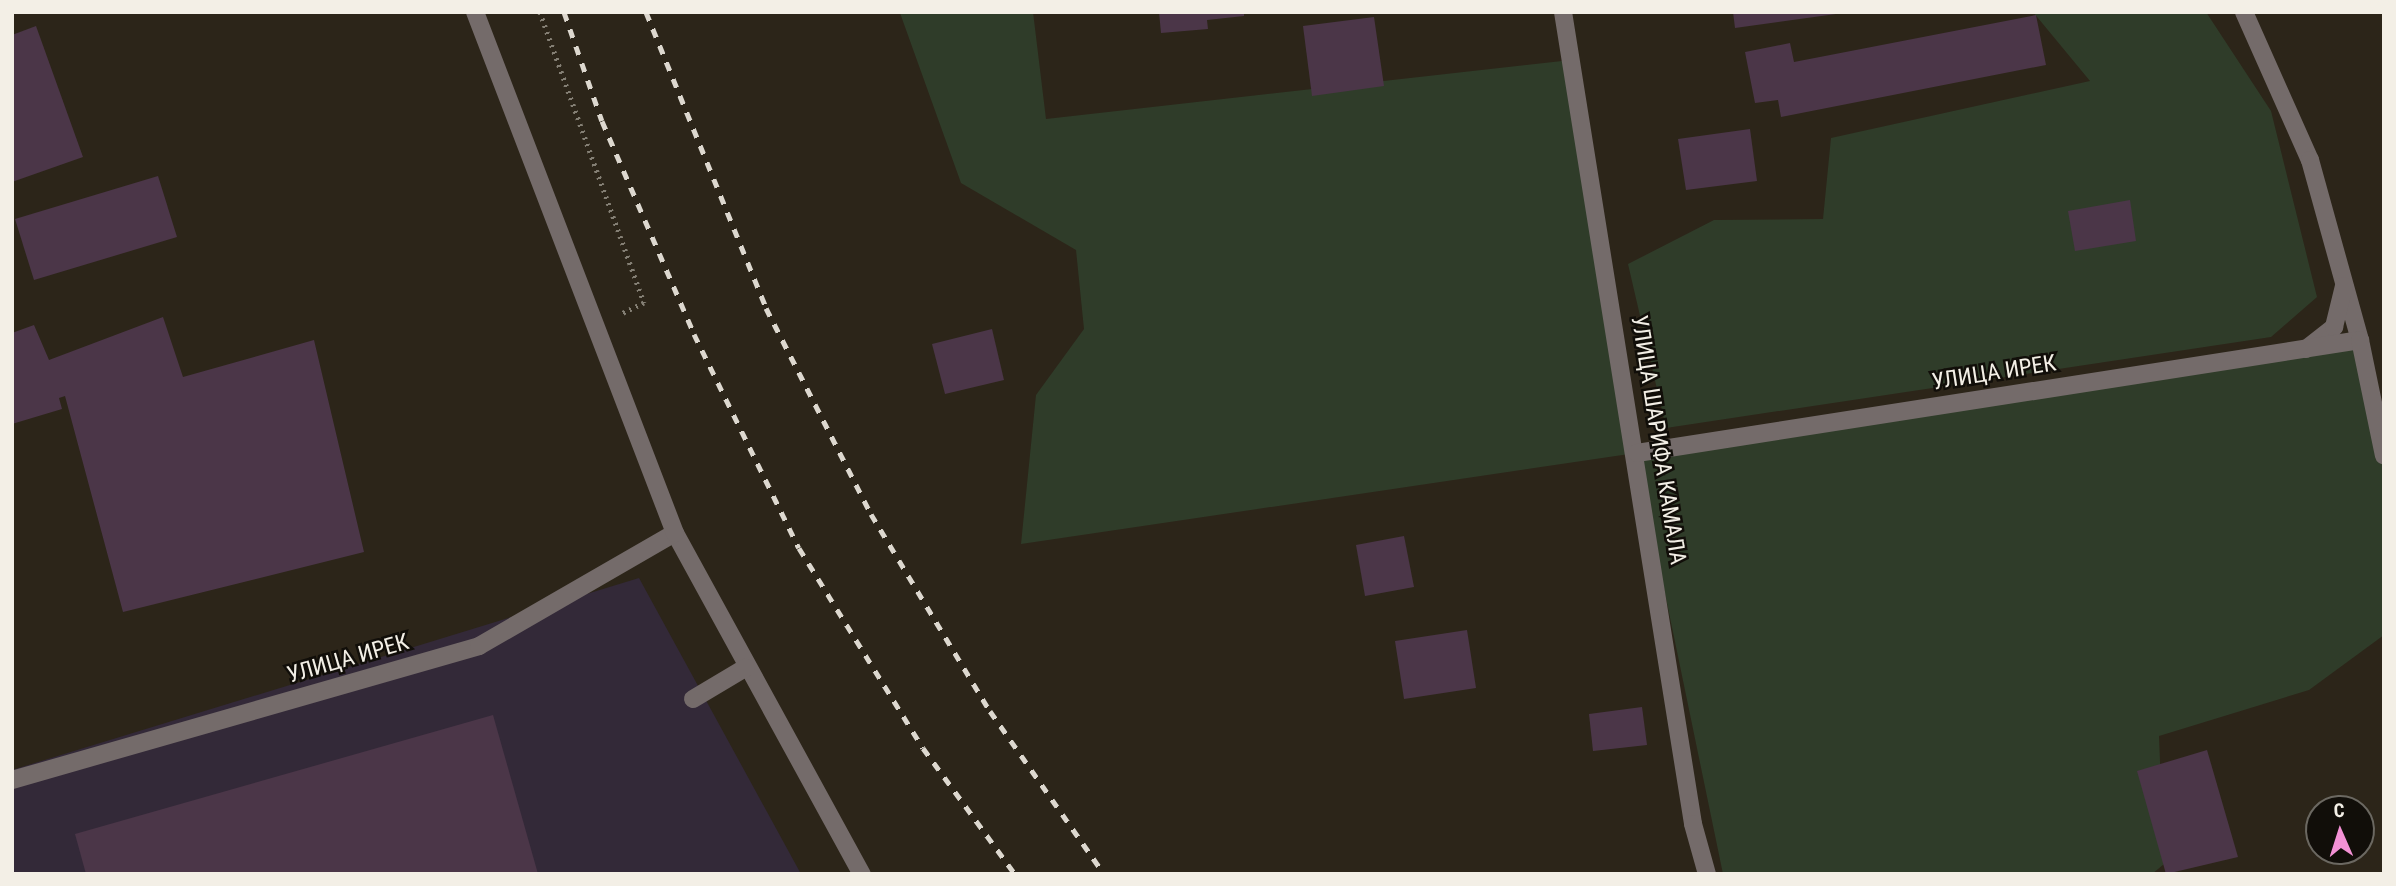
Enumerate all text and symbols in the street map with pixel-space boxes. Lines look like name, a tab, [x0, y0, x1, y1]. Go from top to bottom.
street label: УЛИЦА ШАРИФА КАМАЛА	[1625, 313, 1691, 567]
street label: УЛИЦА ИРЕК	[1930, 350, 2058, 396]
street label: УЛИЦА ИРЕК	[284, 628, 412, 690]
north arrow	[2305, 795, 2375, 865]
text: С	[2333, 799, 2345, 822]

